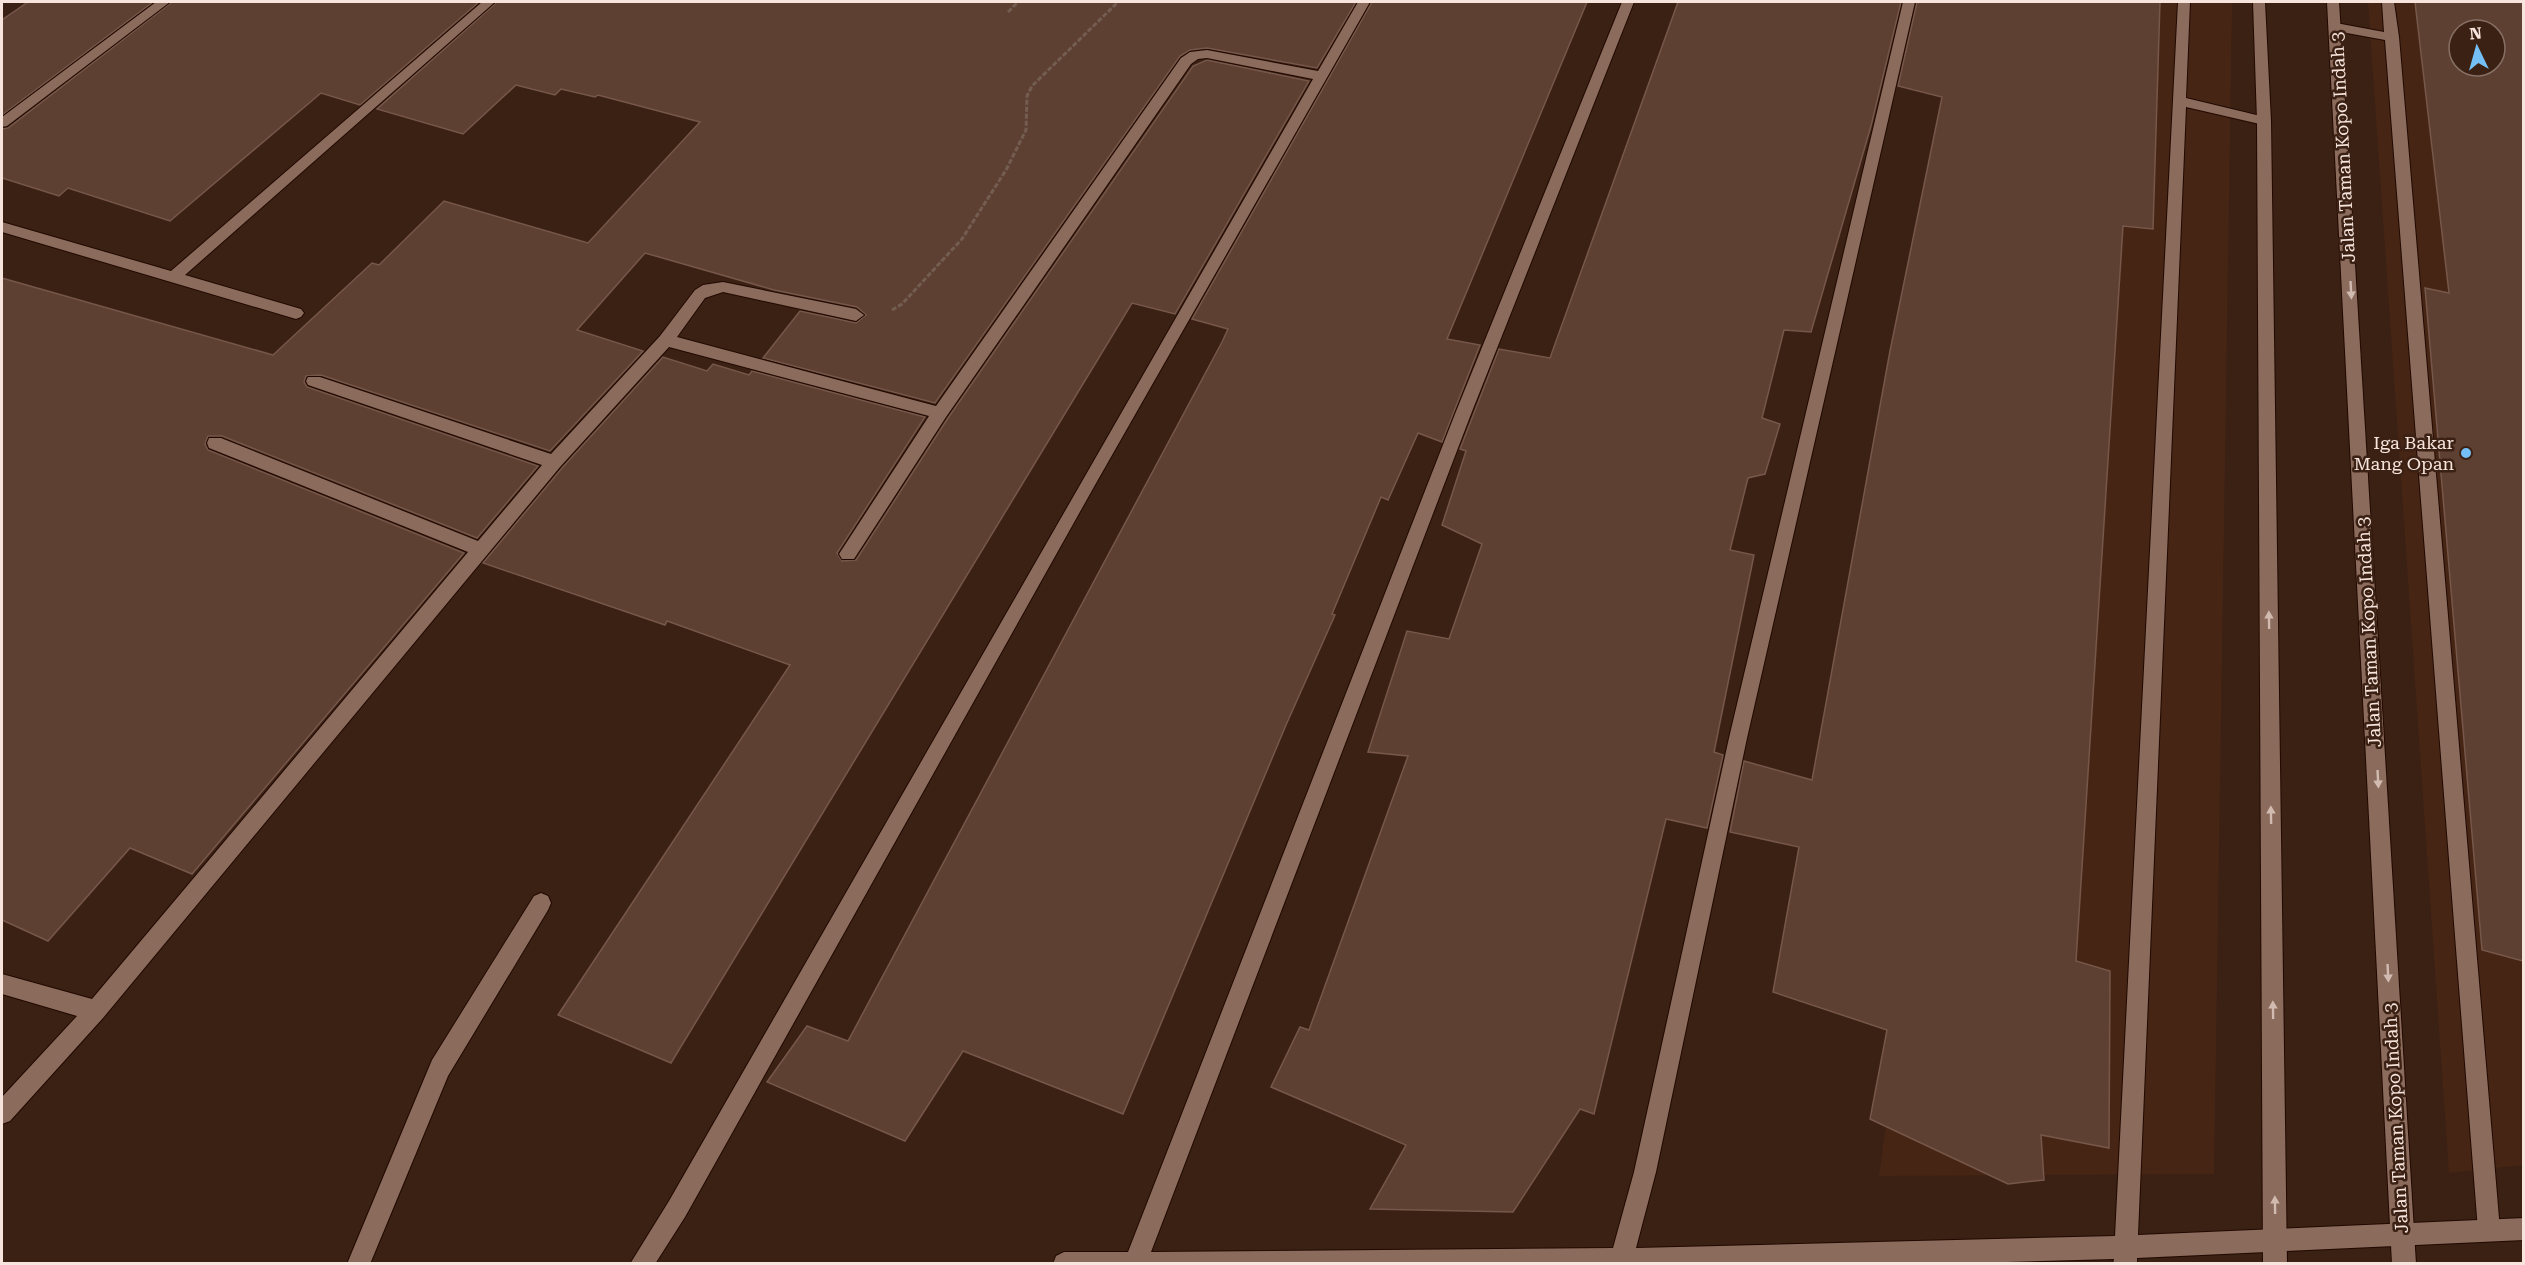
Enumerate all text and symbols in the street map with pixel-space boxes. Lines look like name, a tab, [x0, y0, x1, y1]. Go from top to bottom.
north arrow	[2447, 18, 2507, 78]
text: N	[2469, 24, 2483, 44]
street label: Jalan Taman Kopo Indah 3	[2326, 31, 2359, 263]
one-way arrow	[2346, 281, 2355, 300]
place label: Iga Bakar Mang Opan	[2354, 432, 2454, 474]
marker: Iga Bakar Mang Opan	[2459, 446, 2473, 460]
street label: Jalan Taman Kopo Indah 3	[2352, 516, 2385, 748]
one-way arrow	[2264, 611, 2274, 630]
one-way arrow	[2373, 769, 2382, 788]
one-way arrow	[2266, 806, 2276, 825]
one-way arrow	[2384, 964, 2393, 983]
one-way arrow	[2268, 1001, 2278, 1020]
street label: Jalan Taman Kopo Indah 3	[2379, 1002, 2412, 1234]
one-way arrow	[2270, 1196, 2280, 1215]

